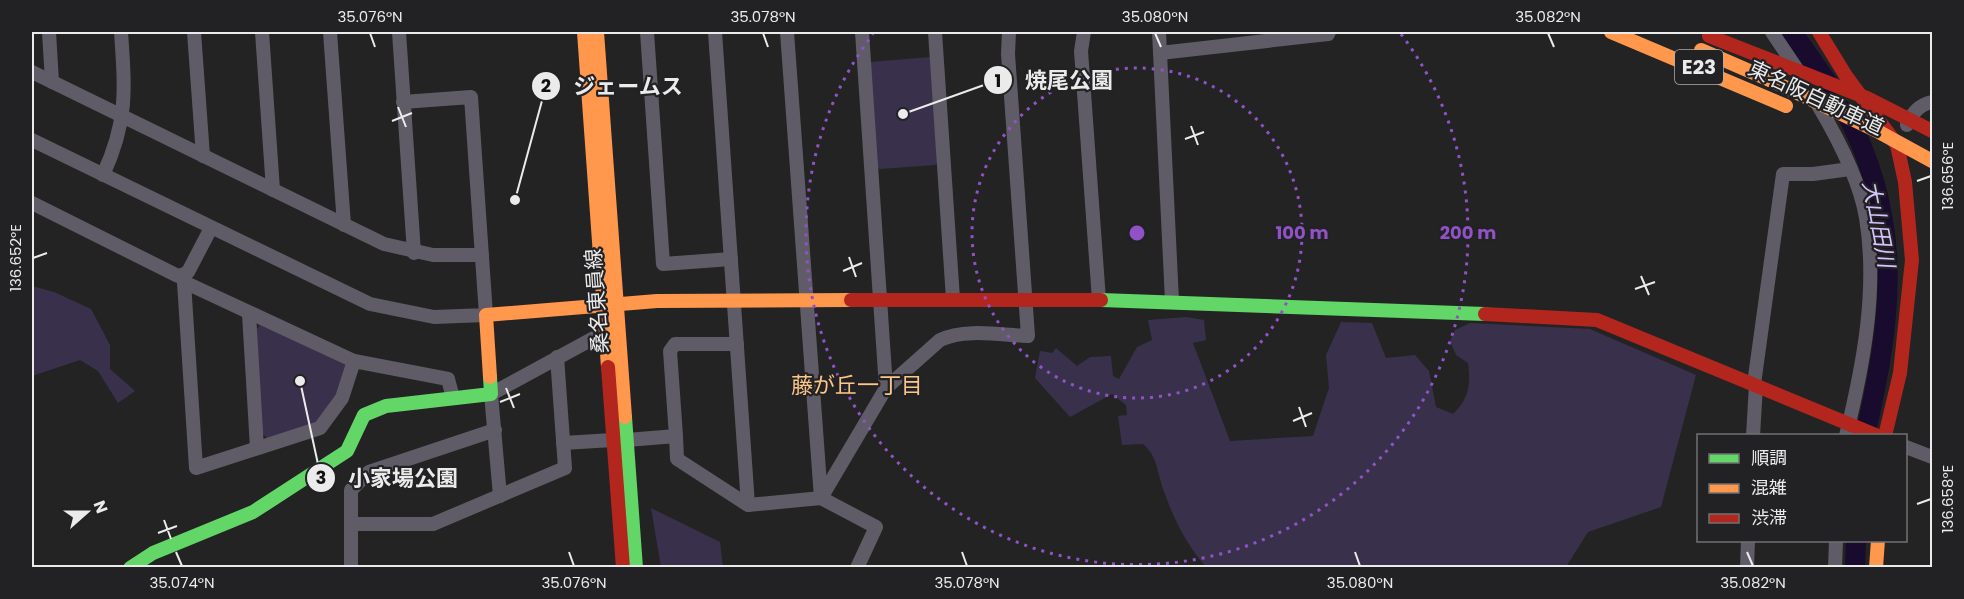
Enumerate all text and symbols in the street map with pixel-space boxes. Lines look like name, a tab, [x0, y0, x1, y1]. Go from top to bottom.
text: 35.076°N	[337, 6, 403, 27]
text: 35.078°N	[730, 6, 796, 27]
text: 35.080°N	[1122, 6, 1188, 27]
text: 35.082°N	[1515, 6, 1581, 27]
road number: E23	[1675, 50, 1723, 84]
street label: 東名阪自動車道	[1743, 53, 1889, 142]
callout: 焼尾公園	[983, 60, 1125, 100]
text: 焼尾公園	[1025, 65, 1113, 96]
callout: ジェームス	[531, 66, 695, 106]
text: 1	[995, 68, 1001, 93]
text: ジェームス	[573, 71, 683, 102]
text: 2	[541, 73, 551, 98]
text: 136.656°E	[1937, 142, 1958, 210]
water label: 大山田川	[1855, 178, 1903, 272]
text: 100 m	[1275, 220, 1329, 245]
text: 200 m	[1440, 220, 1496, 245]
centre of rings	[1127, 223, 1147, 243]
text: 136.652°E	[5, 224, 26, 292]
street label: 桑名東員線	[578, 248, 615, 354]
district label: 藤が丘一丁目	[791, 370, 923, 401]
legend	[1697, 434, 1907, 542]
text: 順調	[1751, 445, 1787, 470]
callout: 小家場公園	[306, 458, 470, 498]
text: 小家場公園	[348, 463, 458, 494]
text: 3	[316, 465, 326, 490]
text: 136.658°E	[1937, 465, 1958, 533]
text: 混雑	[1751, 475, 1787, 500]
north arrow	[57, 482, 117, 542]
text: N	[88, 497, 113, 517]
text: 渋滞	[1751, 505, 1787, 530]
text: 35.074°N	[149, 572, 215, 593]
text: 35.076°N	[541, 572, 607, 593]
text: 35.078°N	[934, 572, 1000, 593]
text: 35.080°N	[1327, 572, 1393, 593]
text: 35.082°N	[1720, 572, 1786, 593]

